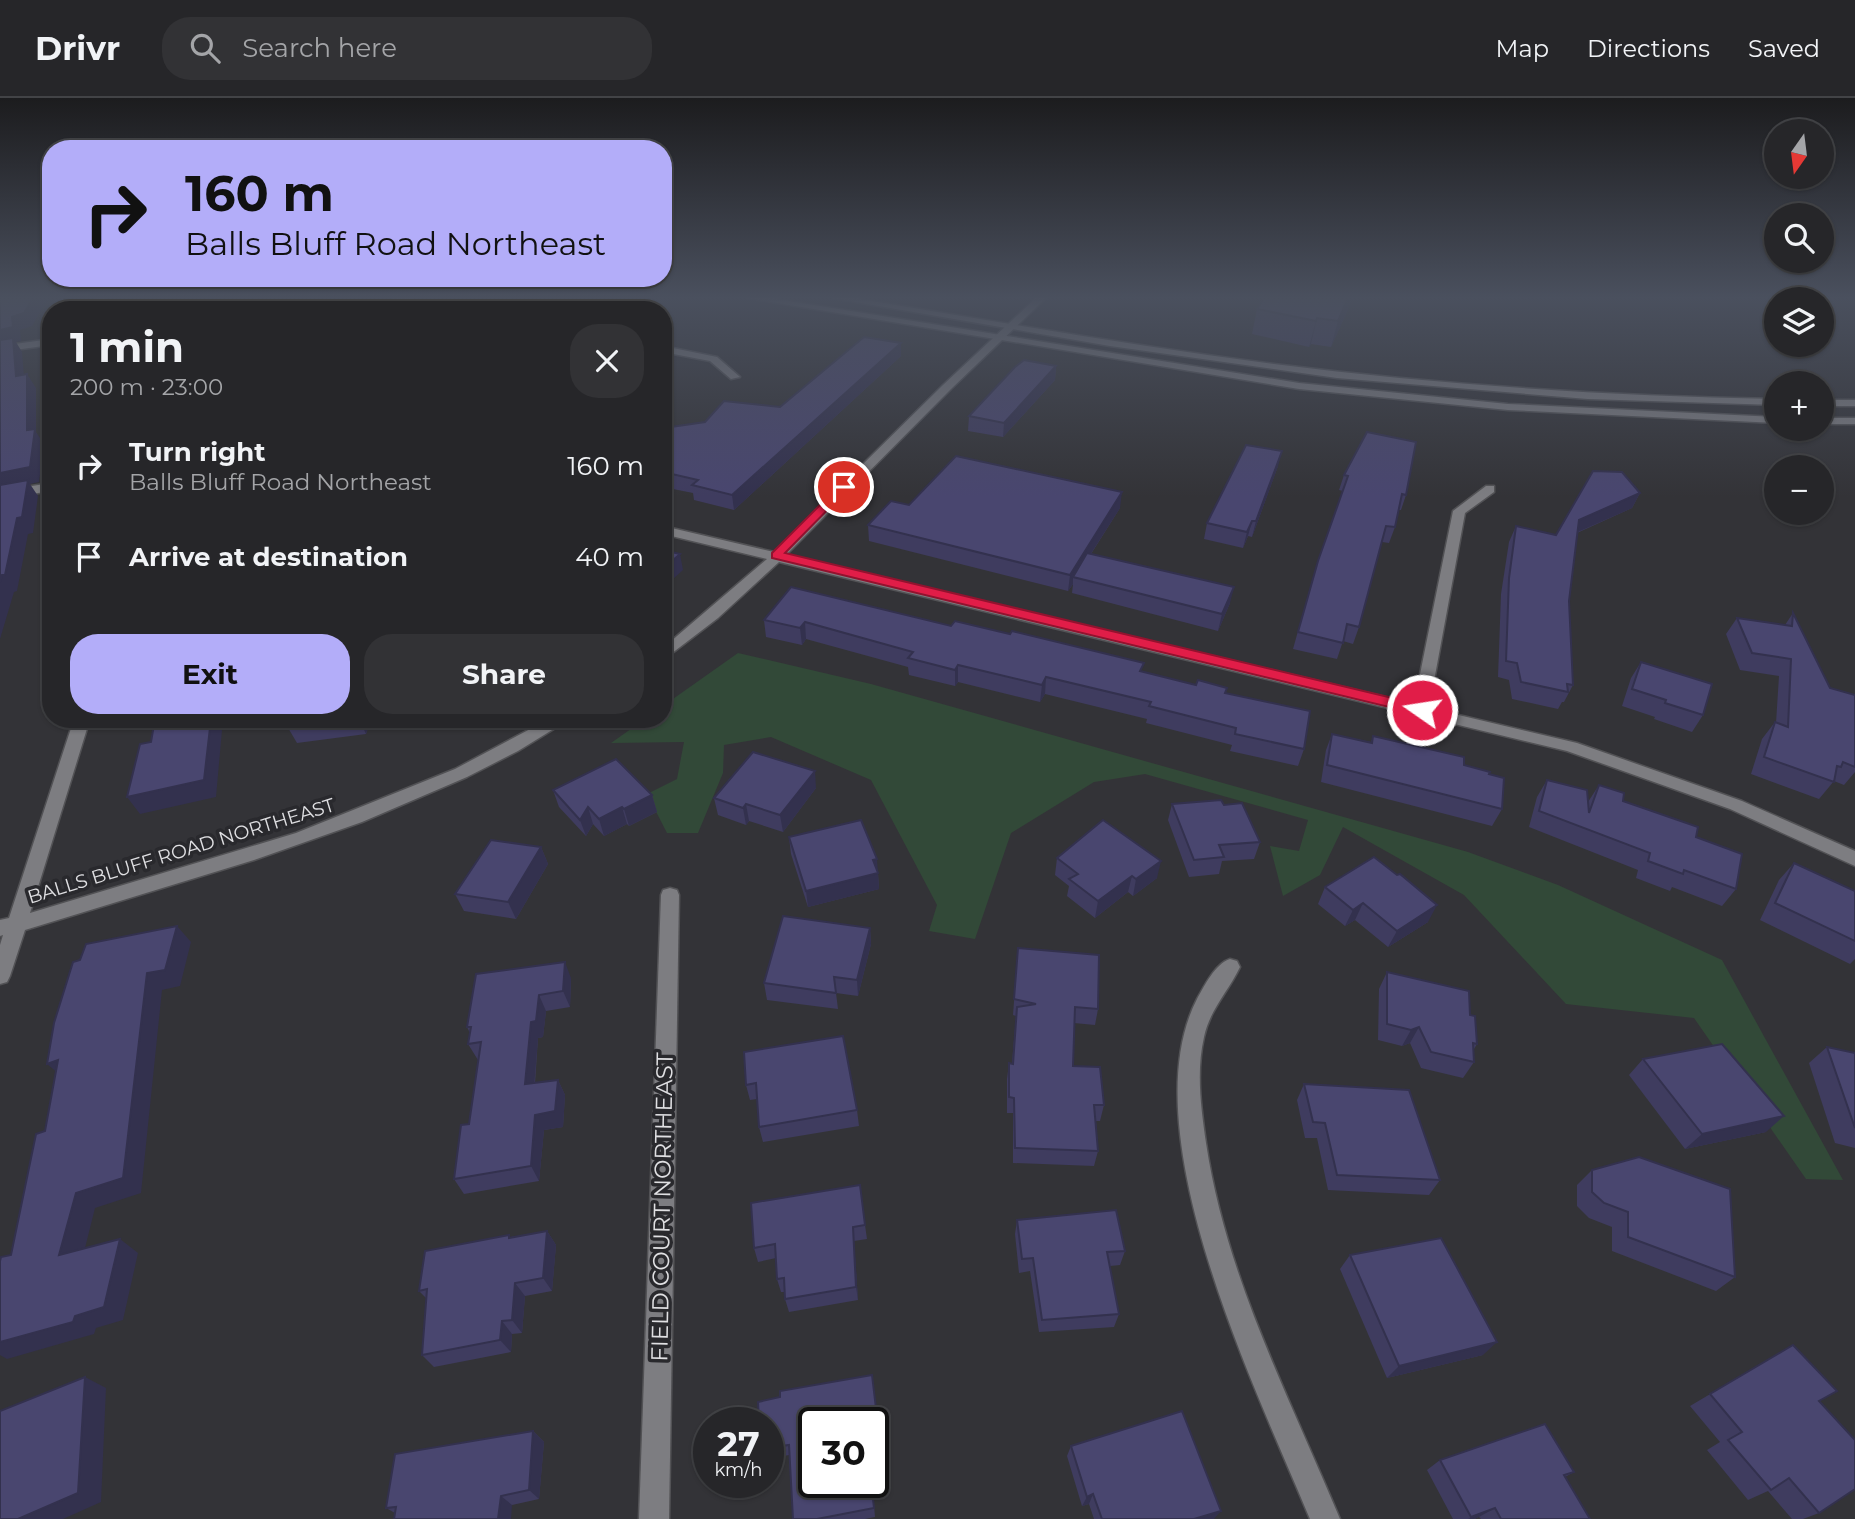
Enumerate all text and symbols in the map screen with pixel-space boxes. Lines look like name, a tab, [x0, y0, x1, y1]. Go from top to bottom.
search box	[162, 17, 652, 80]
text: Drivr	[35, 28, 120, 68]
icon: search	[186, 29, 224, 67]
text: Search here	[242, 32, 397, 64]
text: Map	[1496, 34, 1549, 63]
text: Directions	[1587, 34, 1710, 63]
text: Saved	[1748, 34, 1820, 63]
north arrow	[1764, 119, 1834, 189]
map controls	[1764, 119, 1834, 525]
text: 160 m	[185, 164, 334, 223]
icon: right	[70, 168, 161, 259]
button: search	[1764, 203, 1834, 273]
text: Balls Bluff Road Northeast	[185, 224, 606, 263]
button: layers	[1764, 287, 1834, 357]
text: 1 min	[70, 321, 184, 373]
button: close	[570, 324, 644, 398]
button: +	[1764, 371, 1834, 441]
text: 200 m · 23:00	[70, 373, 223, 401]
text: Turn right	[129, 436, 265, 468]
icon: right	[70, 447, 108, 485]
text: 160 m	[567, 450, 644, 482]
button: −	[1764, 455, 1834, 525]
pin	[814, 457, 874, 517]
text: Balls Bluff Road Northeast	[129, 468, 432, 496]
icon: arrive	[825, 468, 863, 506]
icon: arrive	[70, 538, 108, 576]
text: Arrive at destination	[129, 541, 408, 573]
text: 40 m	[575, 541, 644, 573]
button: Exit	[70, 634, 350, 714]
button: Share	[364, 634, 644, 714]
position arrow	[1385, 673, 1459, 747]
street label: BALLS BLUFF ROAD NORTHEAST	[25, 793, 337, 909]
street label: FIELD COURT NORTHEAST	[645, 1051, 679, 1362]
speed limit sign: 30	[798, 1407, 889, 1498]
text: 27	[717, 1422, 760, 1465]
text: km/h	[714, 1459, 763, 1481]

